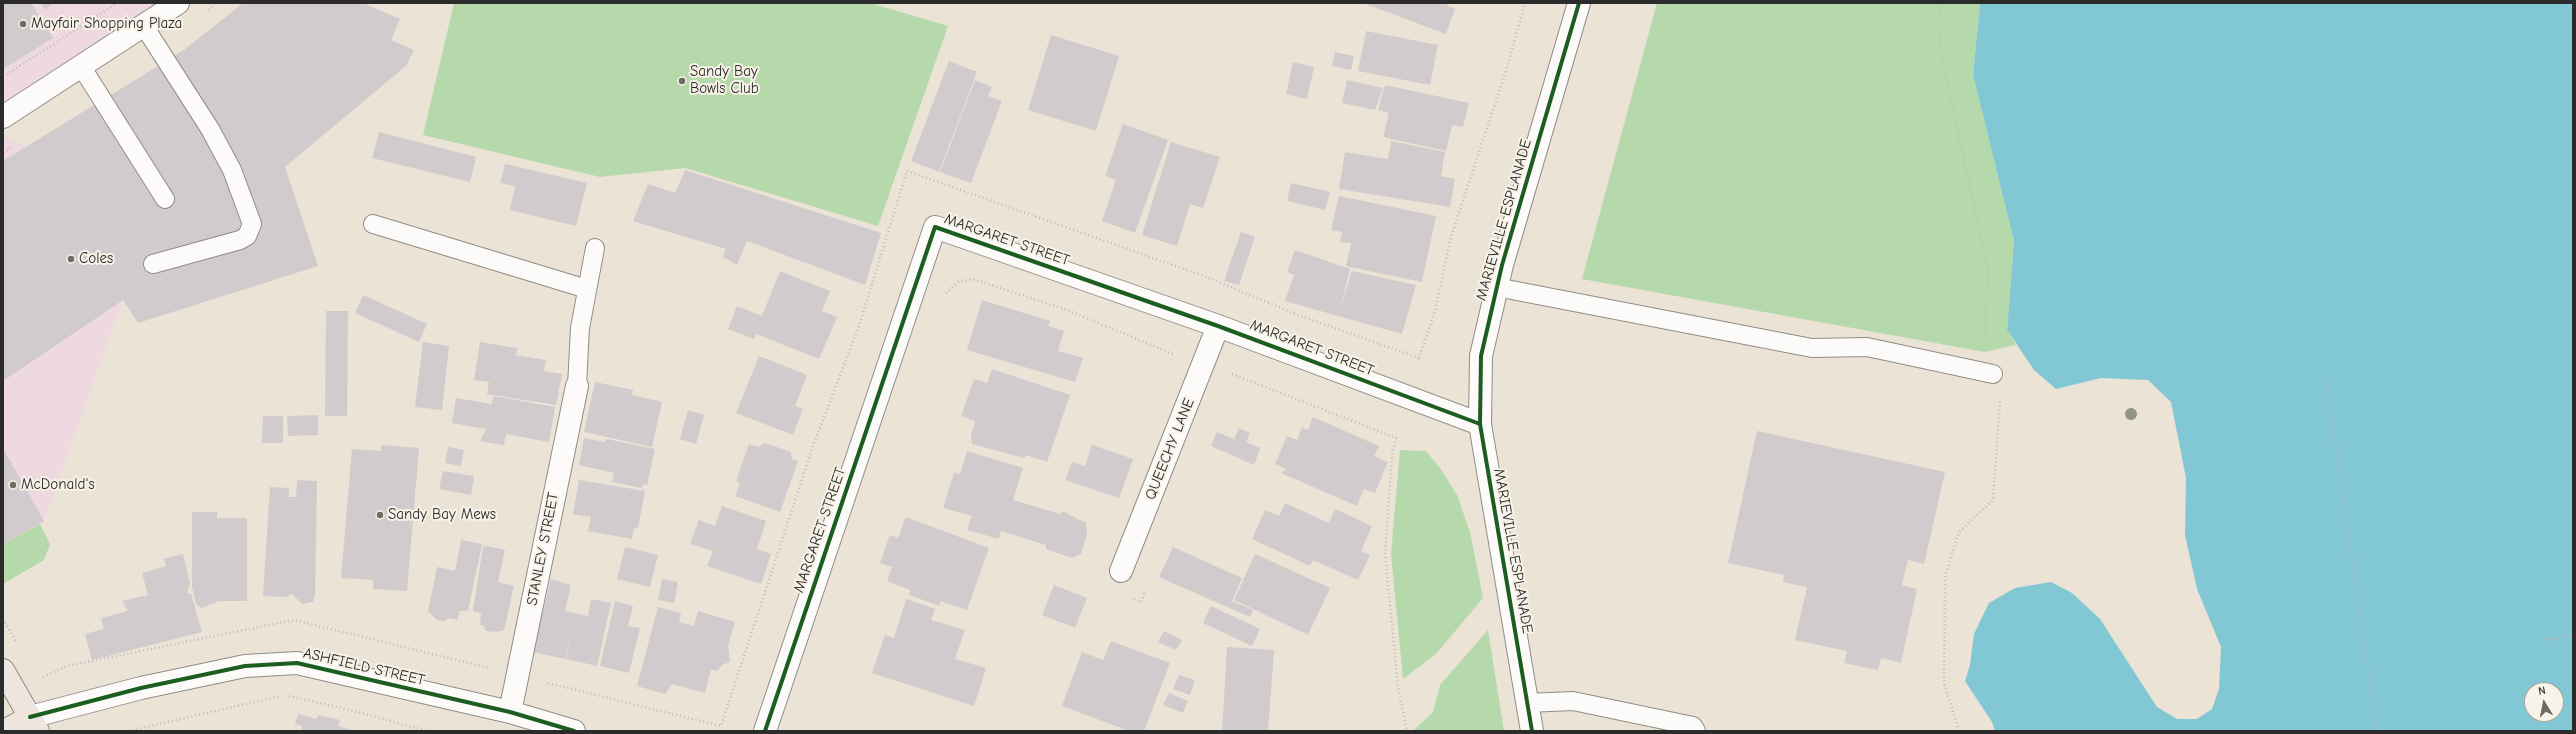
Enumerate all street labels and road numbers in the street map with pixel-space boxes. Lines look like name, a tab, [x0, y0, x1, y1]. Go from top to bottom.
street label: MARIEVILLE ESPLANADE	[1472, 137, 1536, 303]
street label: MARGARET STREET	[942, 210, 1072, 270]
street label: MARGARET STREET	[1247, 316, 1377, 380]
street label: QUEECHY LANE	[1141, 396, 1199, 502]
street label: MARGARET STREET	[790, 465, 850, 595]
street label: MARIEVILLE ESPLANADE	[1490, 467, 1536, 635]
street label: STANLEY STREET	[523, 491, 563, 607]
street label: ASHFIELD STREET	[301, 644, 427, 690]

